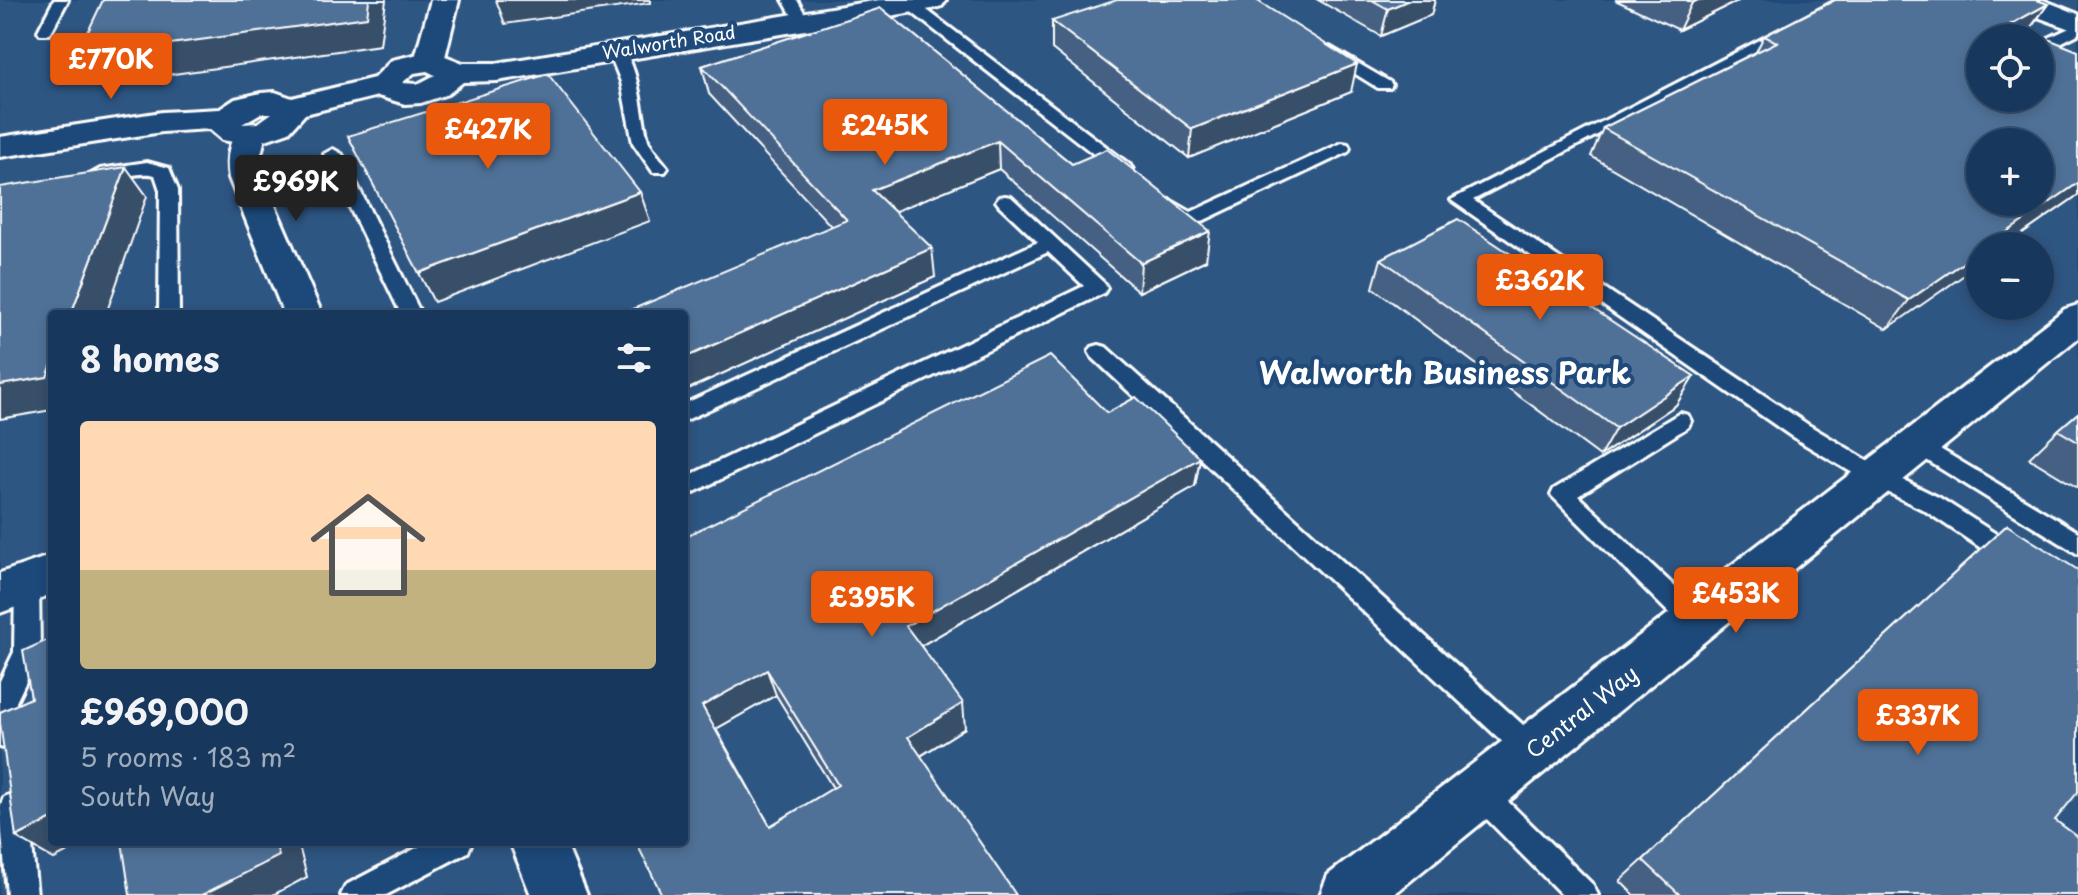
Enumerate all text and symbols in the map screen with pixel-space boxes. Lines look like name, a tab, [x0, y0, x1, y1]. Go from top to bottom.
street label: Walworth Road	[600, 18, 737, 65]
map controls	[1966, 24, 2054, 320]
button: locate	[1966, 24, 2054, 112]
pin: £770K	[55, 33, 167, 101]
text: £770K	[68, 39, 154, 78]
pin: £245K	[829, 99, 941, 167]
pin: £427K	[432, 103, 544, 171]
text: £245K	[841, 105, 929, 144]
text: £427K	[444, 109, 532, 148]
button: +	[1966, 128, 2054, 216]
pin: £969K	[240, 155, 352, 223]
text: £969K	[253, 161, 339, 200]
button: −	[1966, 232, 2054, 320]
pin: £362K	[1484, 254, 1596, 322]
text: £362K	[1495, 260, 1585, 299]
text: 8 homes	[80, 332, 220, 384]
icon: filters	[612, 336, 656, 380]
district label: Walworth Business Park	[1259, 349, 1631, 394]
icon: home	[296, 473, 440, 617]
pin: £453K	[1680, 567, 1792, 635]
pin: £395K	[816, 571, 928, 639]
text: £453K	[1692, 573, 1780, 612]
text: £395K	[829, 577, 915, 616]
street label: Central Way	[1518, 656, 1644, 765]
text: £969,000	[80, 685, 249, 737]
pin: £337K	[1862, 689, 1974, 757]
text: £337K	[1876, 695, 1960, 734]
text: 5 rooms · 183 m²	[80, 737, 296, 776]
text: South Way	[80, 776, 216, 815]

